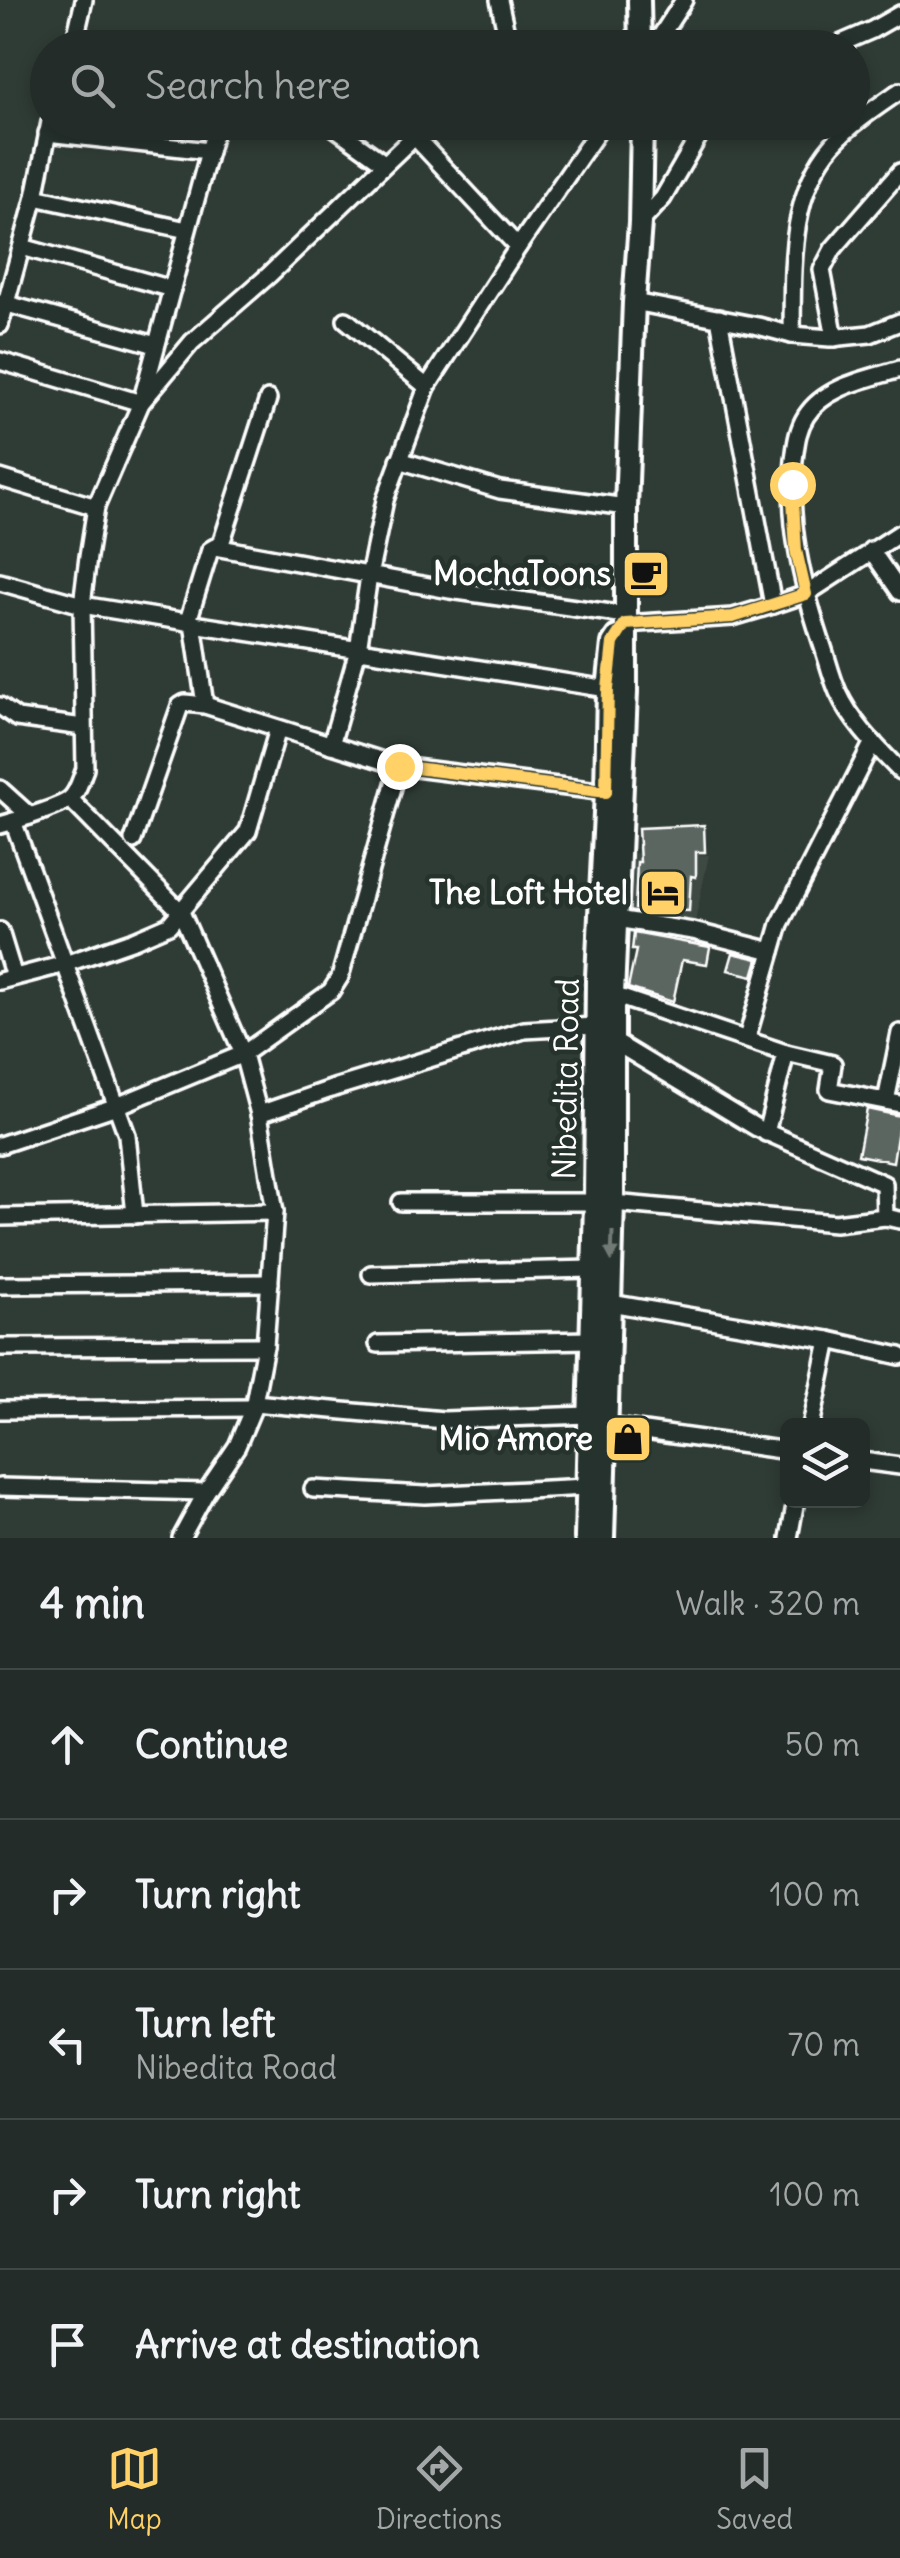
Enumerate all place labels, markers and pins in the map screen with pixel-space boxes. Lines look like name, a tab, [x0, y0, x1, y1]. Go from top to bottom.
cafe icon: MochaToons	[620, 548, 672, 600]
place label: MochaToons	[433, 553, 611, 594]
hotel icon: The Loft Hotel	[637, 867, 689, 919]
place label: The Loft Hotel	[429, 872, 628, 913]
shop icon: Mio Amore	[602, 1413, 654, 1465]
place label: Mio Amore	[438, 1418, 593, 1459]

